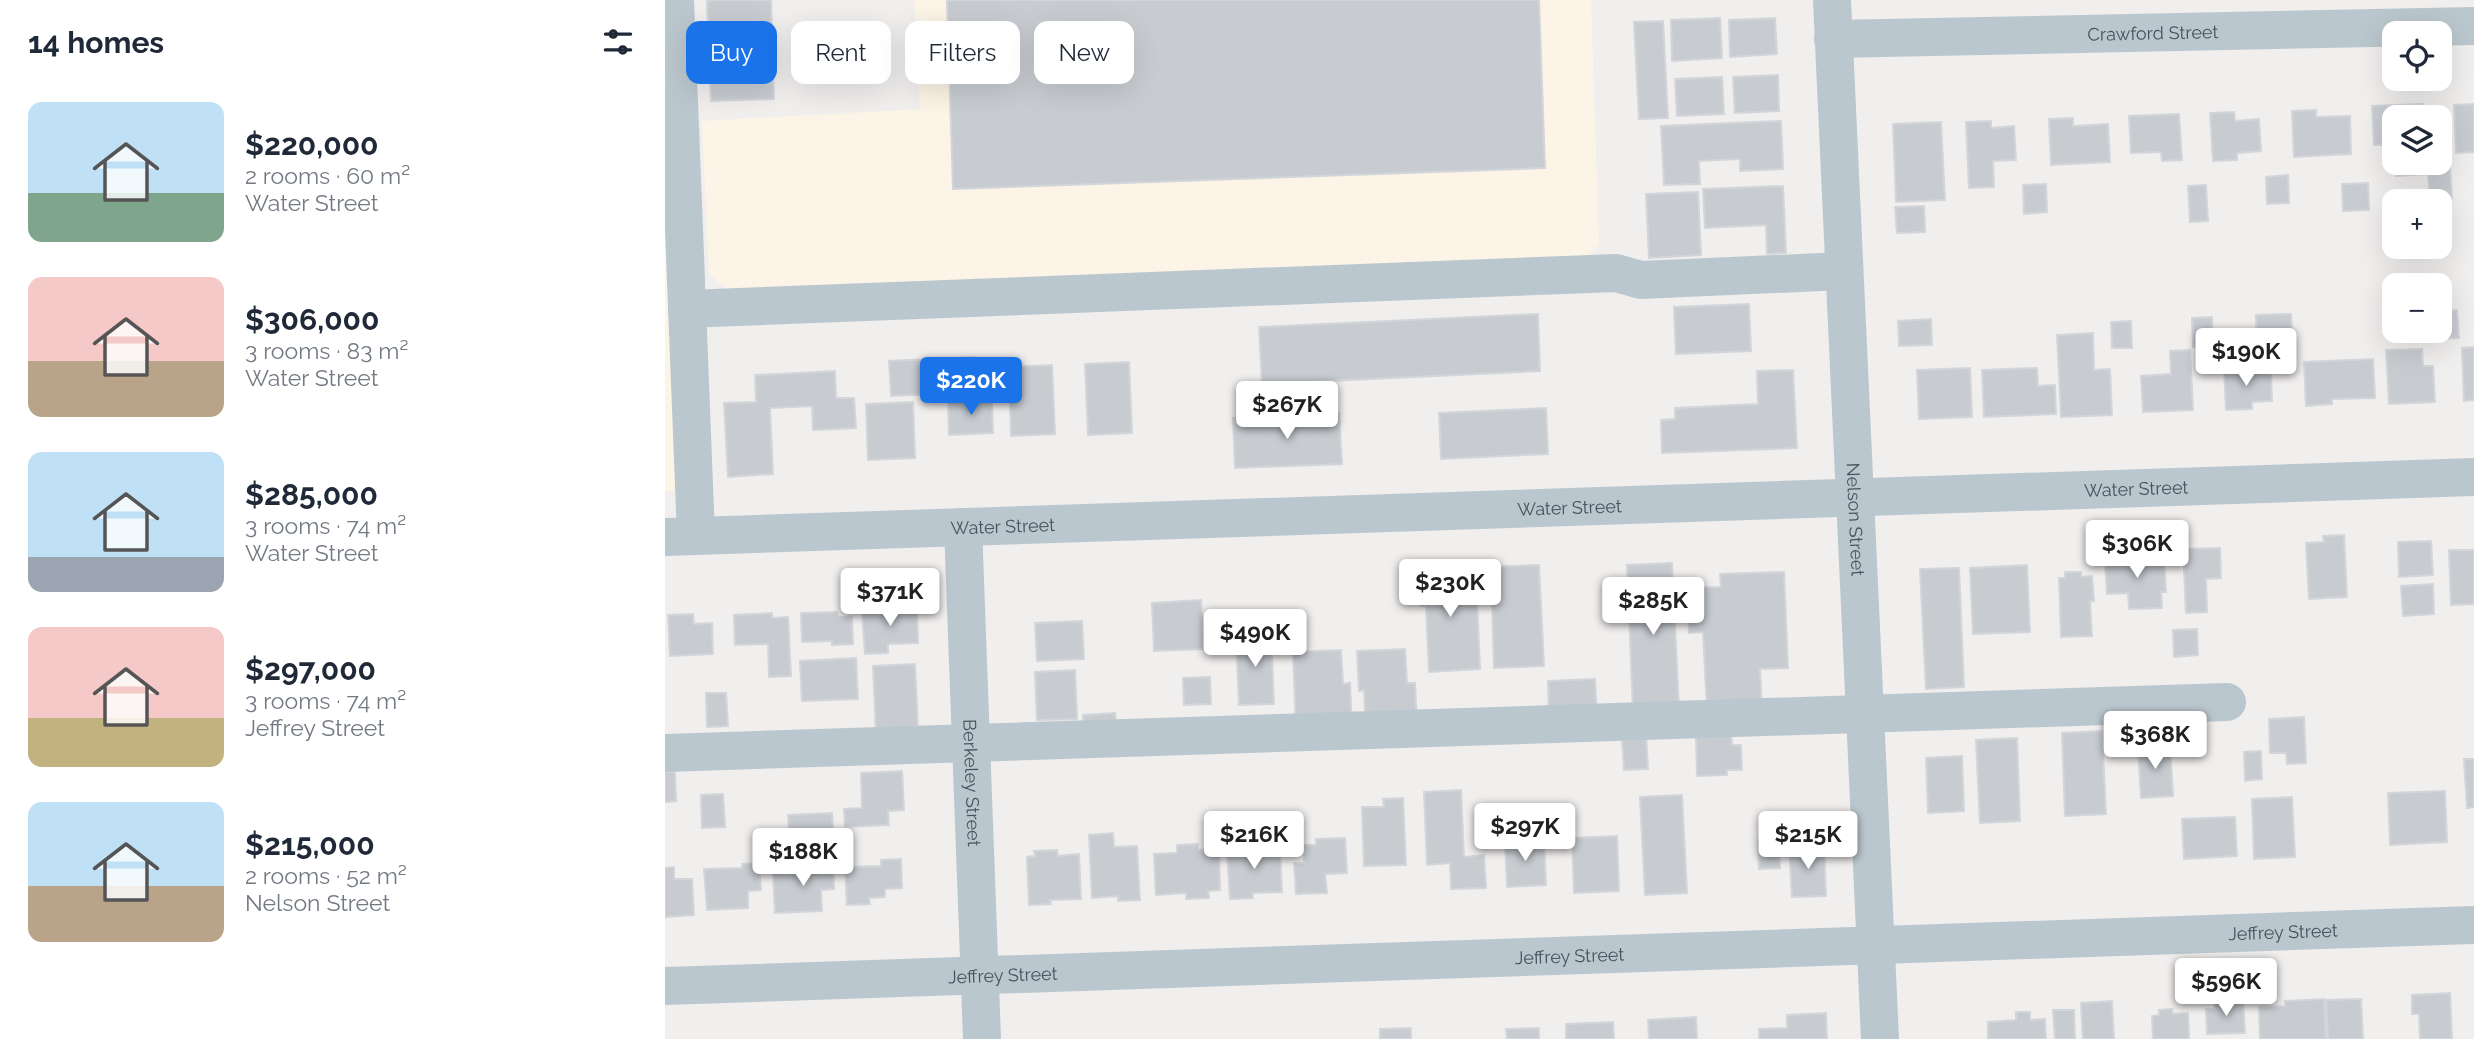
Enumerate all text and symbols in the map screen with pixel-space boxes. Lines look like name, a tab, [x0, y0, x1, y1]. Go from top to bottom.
chip: Buy	[686, 21, 777, 84]
chip: Rent	[791, 21, 891, 84]
chip: Filters	[905, 21, 1020, 84]
chip: New	[1034, 21, 1134, 84]
street label: Crawford Street	[2087, 21, 2219, 44]
map controls	[2382, 21, 2452, 343]
button: locate	[2382, 21, 2452, 91]
icon: filters	[599, 23, 637, 61]
text: 14 homes	[28, 25, 164, 60]
button: layers	[2382, 105, 2452, 175]
text: $220,000	[245, 127, 379, 162]
icon: home	[84, 130, 168, 214]
text: 2 rooms · 60 m²	[245, 162, 410, 189]
text: Water Street	[245, 189, 378, 216]
button: +	[2382, 189, 2452, 259]
button: −	[2382, 273, 2452, 343]
text: $306,000	[245, 302, 379, 337]
icon: home	[84, 305, 168, 389]
pin: $190K	[2197, 328, 2295, 388]
text: 3 rooms · 83 m²	[245, 337, 408, 364]
text: $190K	[2212, 337, 2281, 364]
pin: $220K	[922, 358, 1020, 417]
text: Water Street	[245, 364, 378, 391]
text: $220K	[936, 366, 1006, 393]
pin: $267K	[1238, 382, 1336, 441]
text: $267K	[1252, 390, 1322, 417]
street label: Nelson Street	[1843, 462, 1869, 577]
street label: Water Street	[2084, 476, 2189, 500]
text: $285,000	[245, 477, 378, 512]
icon: home	[84, 480, 168, 564]
street label: Water Street	[1517, 495, 1622, 519]
text: 3 rooms · 74 m²	[245, 512, 406, 539]
street label: Water Street	[950, 514, 1055, 538]
pin: $306K	[2088, 520, 2186, 580]
text: $306K	[2102, 529, 2172, 556]
text: Water Street	[245, 539, 378, 566]
pin: $230K	[1401, 560, 1499, 619]
pin: $371K	[841, 568, 939, 628]
text: $230K	[1415, 568, 1485, 595]
text: $371K	[857, 577, 923, 604]
pin: $285K	[1604, 578, 1702, 637]
text: $285K	[1618, 586, 1688, 613]
pin: $490K	[1206, 610, 1304, 669]
text: $490K	[1220, 618, 1290, 645]
text: $297,000	[245, 652, 376, 687]
icon: home	[84, 655, 168, 739]
text: 3 rooms · 74 m²	[245, 687, 406, 714]
pin: $368K	[2106, 712, 2204, 771]
text: Jeffrey Street	[245, 714, 385, 741]
street label: Berkeley Street	[960, 719, 985, 847]
text: $368K	[2120, 720, 2190, 747]
pin: $297K	[1476, 804, 1574, 863]
pin: $216K	[1205, 812, 1303, 871]
text: $297K	[1490, 812, 1560, 839]
pin: $215K	[1759, 812, 1857, 871]
text: $216K	[1220, 820, 1288, 847]
text: $215K	[1774, 820, 1842, 847]
text: $215,000	[245, 827, 375, 862]
pin: $188K	[754, 828, 852, 888]
icon: home	[84, 830, 168, 914]
text: $188K	[768, 837, 838, 864]
text: 2 rooms · 52 m²	[245, 862, 407, 889]
text: Nelson Street	[245, 889, 390, 916]
street label: Jeffrey Street	[2228, 919, 2338, 944]
street label: Jeffrey Street	[1514, 943, 1625, 968]
pin: $596K	[2177, 958, 2275, 1018]
street label: Jeffrey Street	[948, 962, 1058, 987]
text: $596K	[2191, 967, 2261, 994]

